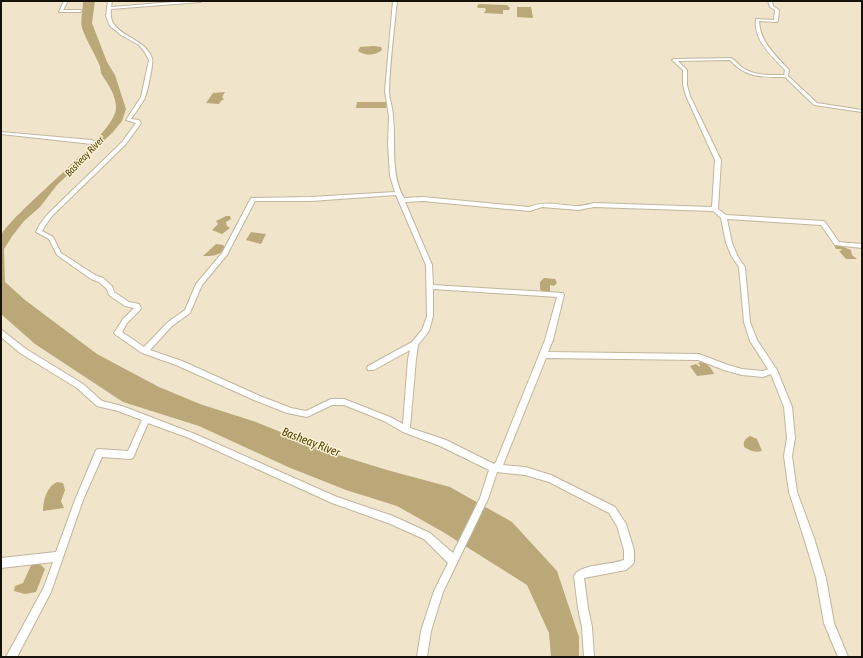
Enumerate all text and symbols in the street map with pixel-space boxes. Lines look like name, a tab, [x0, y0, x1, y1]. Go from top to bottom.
water label: Basheay River	[63, 133, 107, 179]
water label: Basheay River	[280, 424, 343, 460]

